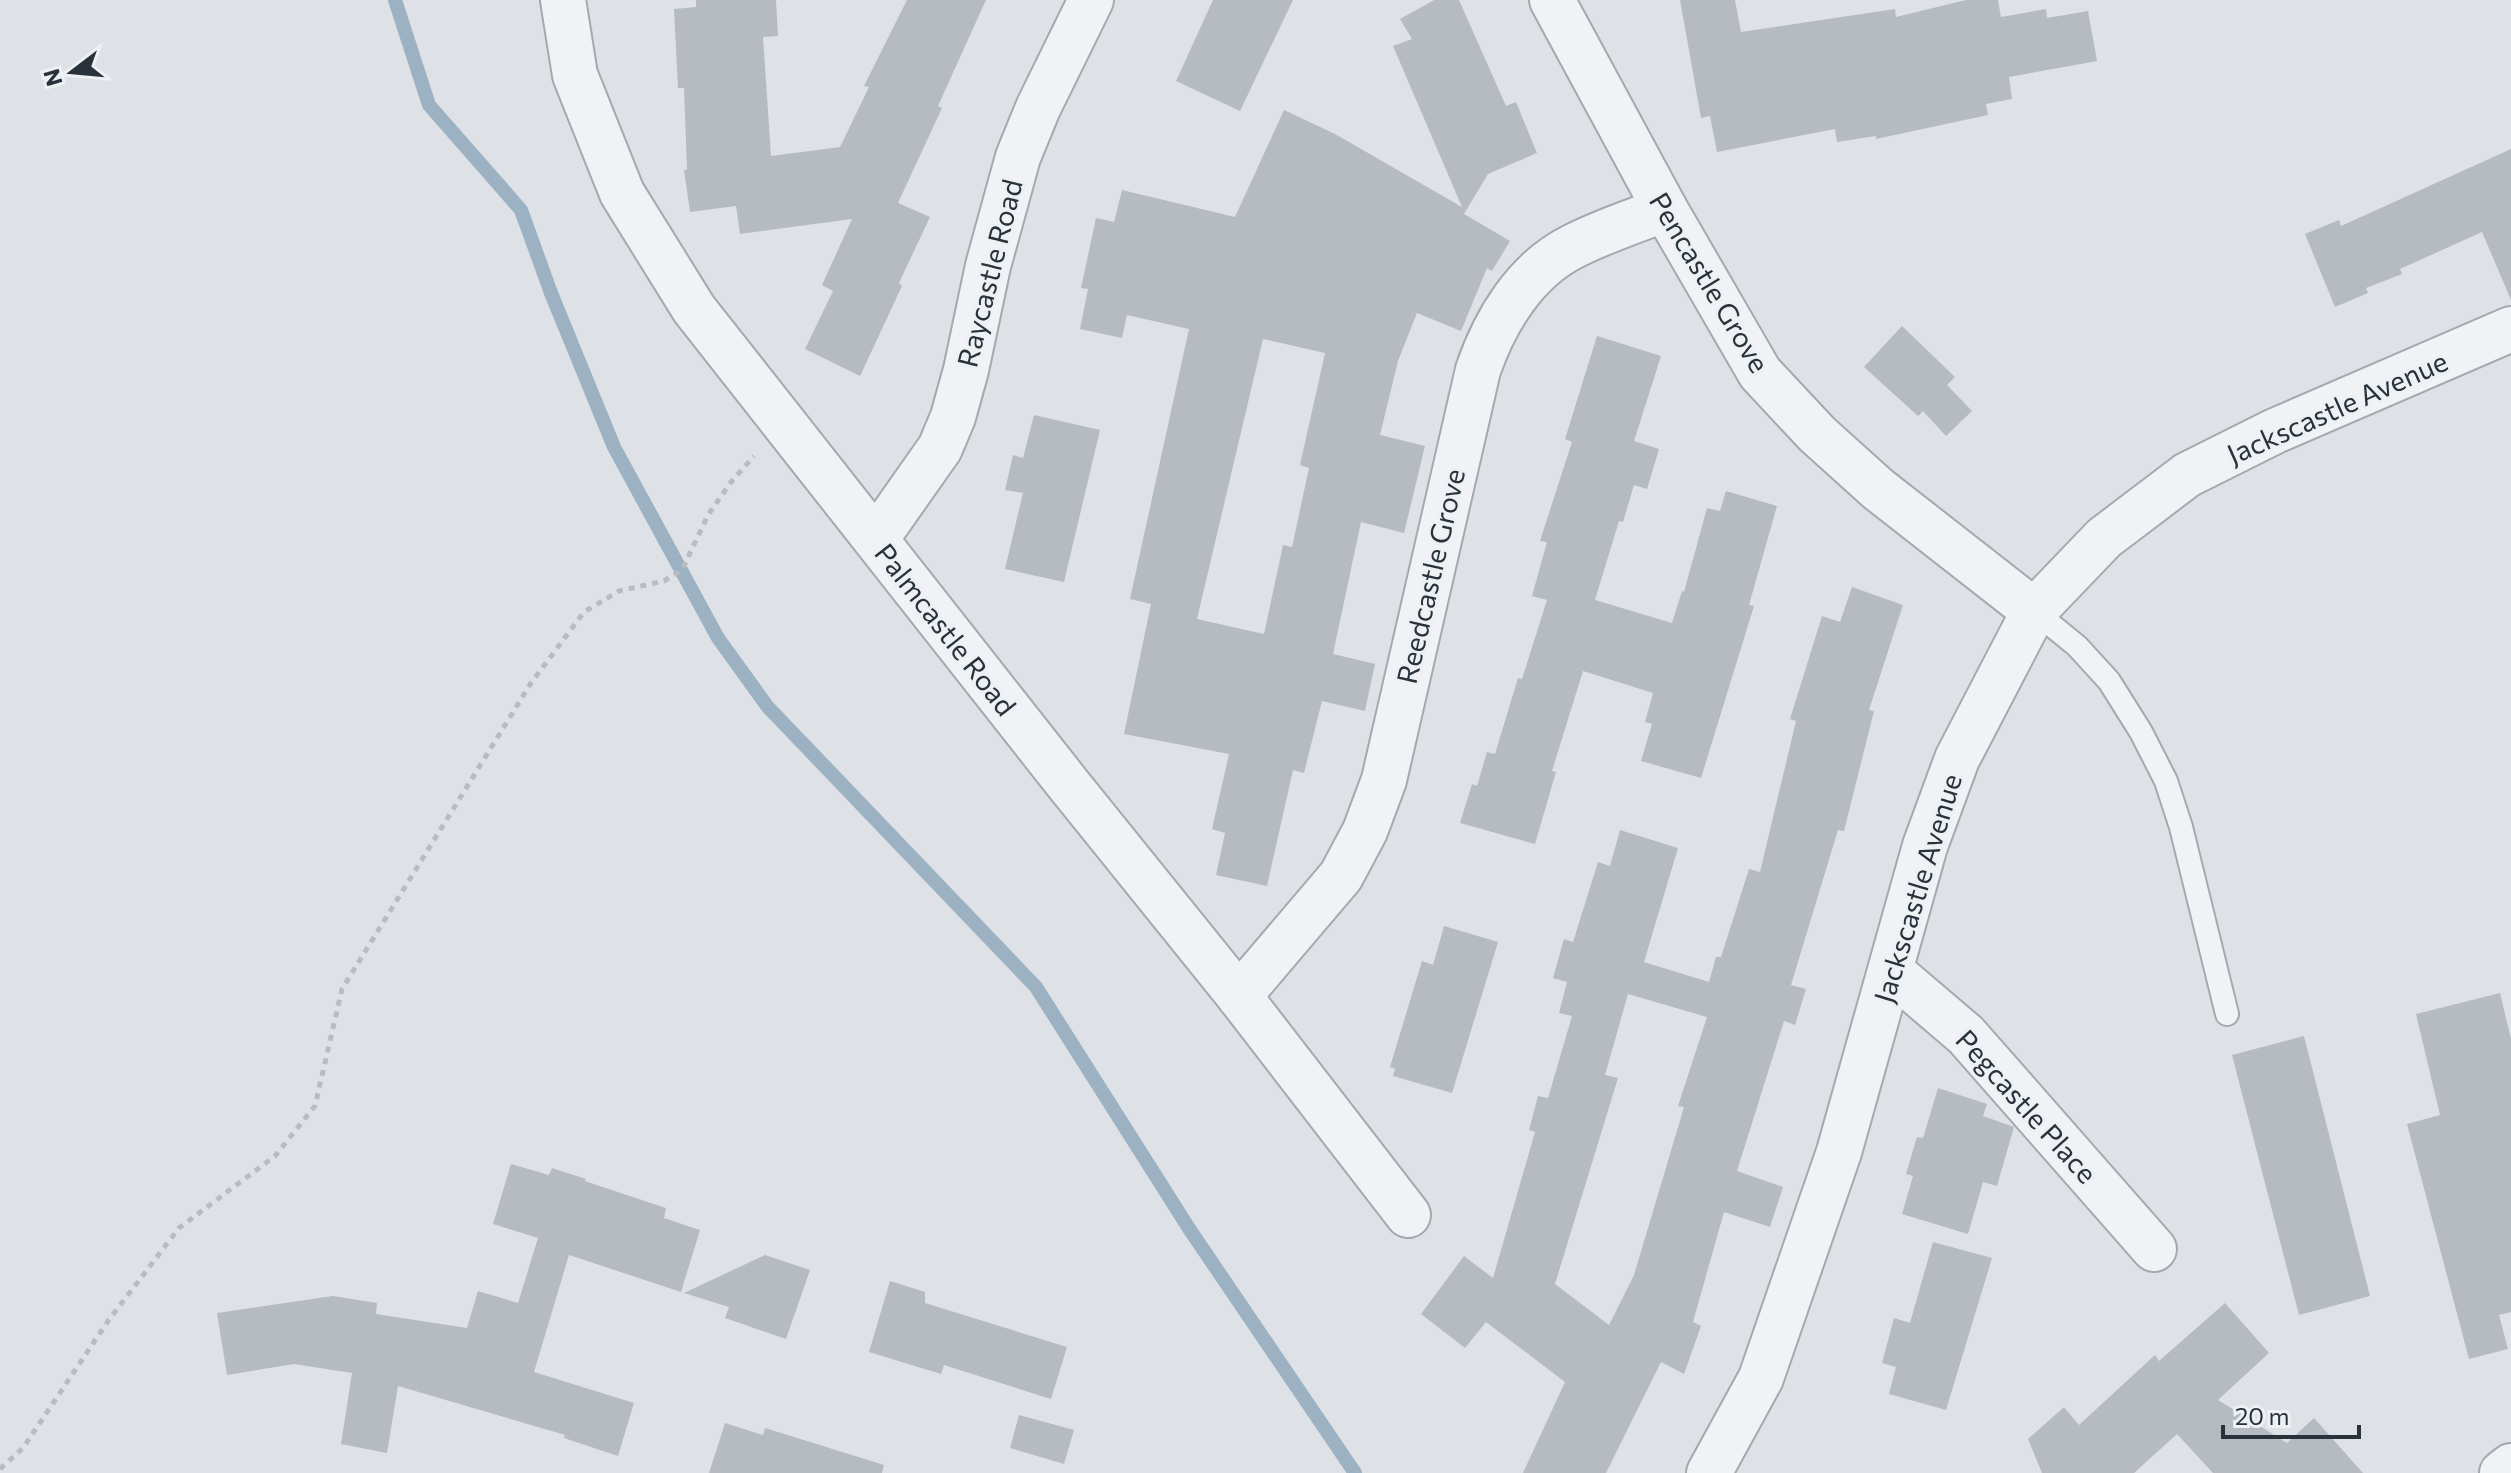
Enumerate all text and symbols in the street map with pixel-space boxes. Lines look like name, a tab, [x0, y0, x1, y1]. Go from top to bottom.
north arrow	[32, 32, 112, 112]
text: N	[37, 66, 68, 89]
street label: Raycastle Road	[949, 176, 1029, 370]
street label: Pencastle Grove	[1643, 186, 1777, 378]
street label: Jackscastle Avenue	[2221, 343, 2453, 471]
street label: Reedcastle Grove	[1389, 465, 1471, 687]
street label: Palmcastle Road	[868, 536, 1024, 722]
street label: Jackscastle Avenue	[1866, 769, 1968, 1007]
street label: Pegcastle Place	[1949, 1022, 2105, 1190]
scale bar	[2223, 1389, 2359, 1439]
text: 20 m	[2235, 1401, 2289, 1430]

